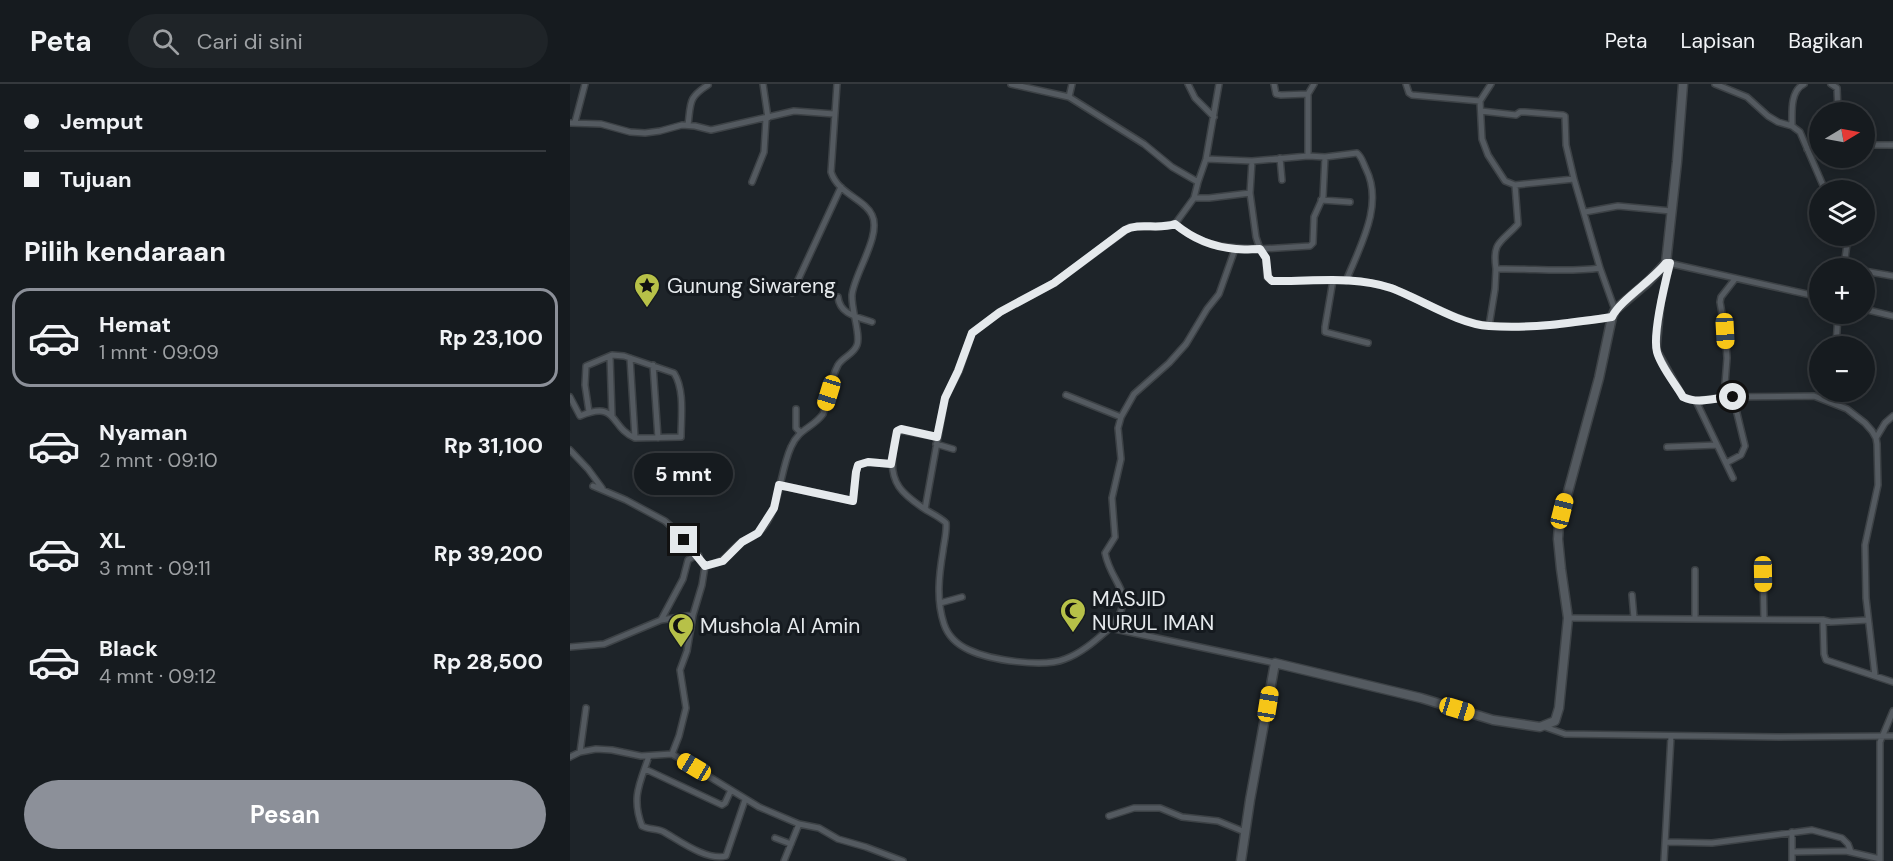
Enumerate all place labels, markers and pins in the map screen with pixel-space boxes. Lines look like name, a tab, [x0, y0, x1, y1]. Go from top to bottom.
place icon: Gunung Siwareng	[632, 271, 662, 309]
place label: Gunung Siwareng	[667, 272, 836, 300]
place label: MASJID NURUL IMAN	[1092, 585, 1214, 637]
mosque icon: MASJID NURUL IMAN	[1058, 596, 1088, 634]
mosque icon: Mushola Al Amin	[666, 611, 696, 649]
place label: Mushola Al Amin	[700, 612, 860, 640]

